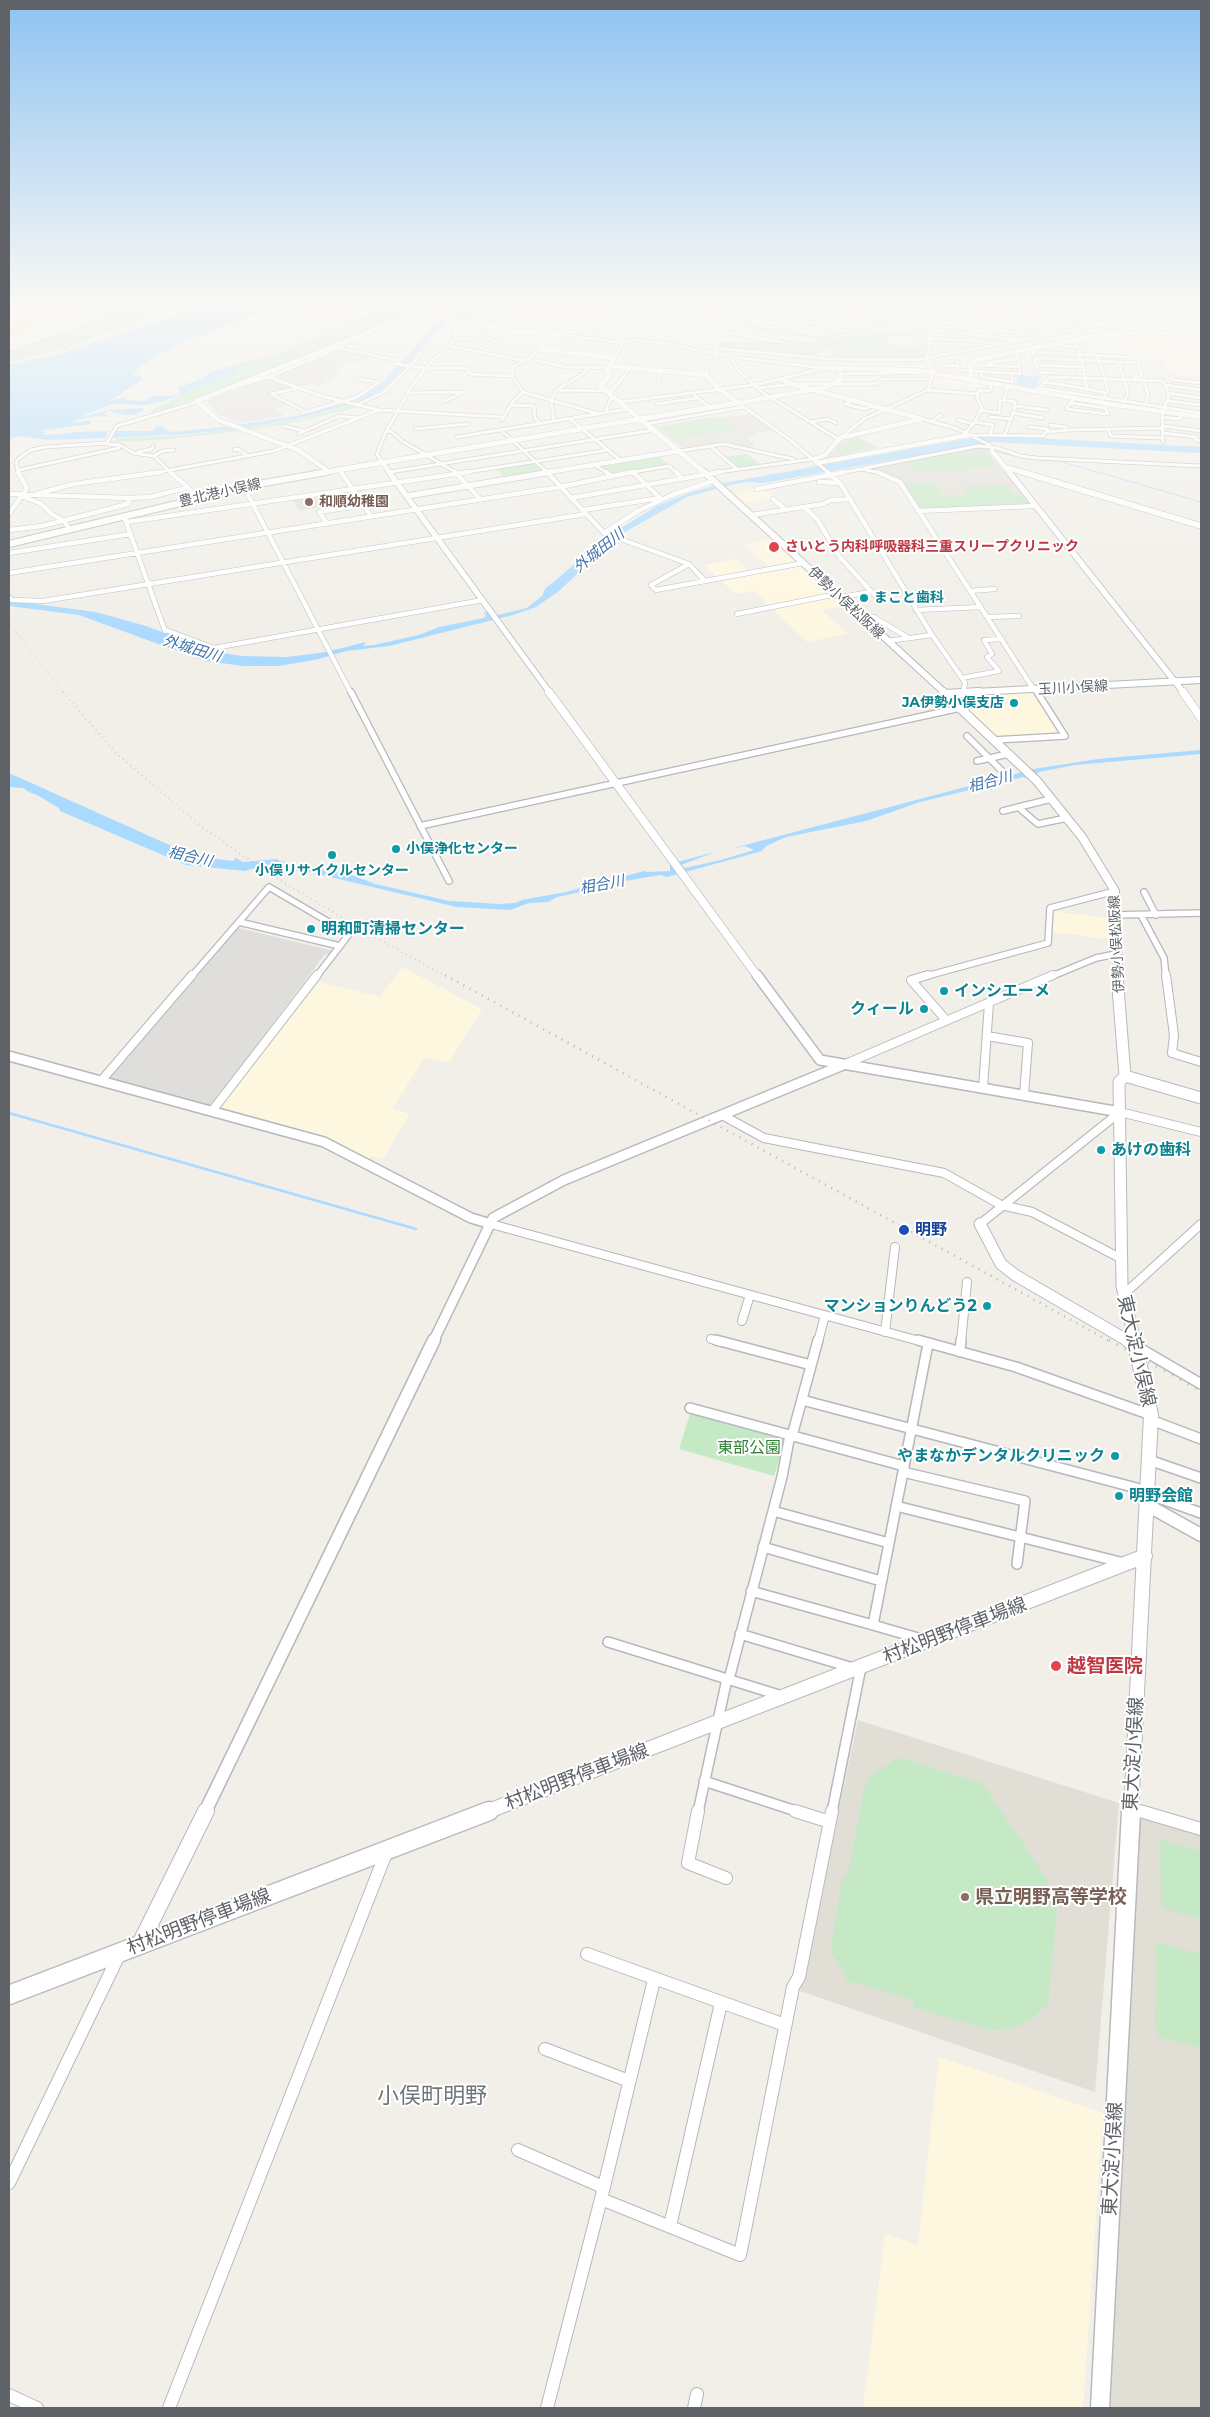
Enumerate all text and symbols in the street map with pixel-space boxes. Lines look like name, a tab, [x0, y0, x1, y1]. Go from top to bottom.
street label: 豊北港小俣線	[177, 475, 263, 511]
place label: 和順幼稚園	[319, 494, 389, 510]
marker: 和順幼稚園	[303, 496, 315, 508]
water label: 外城田川	[570, 525, 628, 577]
place label: さいとう内科呼吸器科三重スリープクリニック	[785, 539, 1079, 555]
marker: さいとう内科呼吸器科三重スリープクリニック	[767, 540, 781, 554]
street label: 伊勢小俣松阪線	[804, 563, 888, 643]
place label: まこと歯科	[874, 590, 944, 606]
marker: まこと歯科	[858, 592, 870, 604]
water label: 外城田川	[161, 632, 223, 666]
street label: 玉川小俣線	[1038, 678, 1108, 698]
place label: JA伊勢小俣支店	[902, 695, 1004, 711]
marker: JA伊勢小俣支店	[1008, 697, 1020, 709]
water label: 相合川	[966, 767, 1014, 797]
place label: 小俣浄化センター	[406, 841, 518, 857]
water label: 相合川	[166, 843, 214, 871]
marker: 小俣浄化センター	[390, 843, 402, 855]
marker: 小俣リサイクルセンター	[326, 849, 338, 861]
place label: 小俣リサイクルセンター	[255, 863, 409, 879]
water label: 相合川	[578, 872, 626, 898]
street label: 伊勢小俣松阪線	[1106, 895, 1128, 993]
place label: 明和町清掃センター	[321, 919, 465, 939]
marker: 明和町清掃センター	[305, 923, 317, 935]
place label: インシエーメ	[954, 981, 1050, 1001]
marker: インシエーメ	[938, 985, 950, 997]
place label: クィール	[850, 999, 914, 1019]
marker: クィール	[918, 1003, 930, 1015]
place label: あけの歯科	[1111, 1140, 1191, 1160]
marker: あけの歯科	[1095, 1144, 1107, 1156]
place label: 明野	[915, 1220, 947, 1240]
marker: 明野	[897, 1223, 911, 1237]
street label: 東大淀小俣線	[1112, 1293, 1160, 1409]
place label: マンションりんどう2	[824, 1296, 977, 1316]
marker: マンションりんどう2	[981, 1300, 993, 1312]
park label: 東部公園	[717, 1438, 781, 1458]
place label: やまなかデンタルクリニック	[897, 1446, 1105, 1466]
marker: やまなかデンタルクリニック	[1109, 1450, 1121, 1462]
place label: 明野会館	[1129, 1486, 1193, 1506]
marker: 明野会館	[1113, 1490, 1125, 1502]
street label: 村松明野停車場線	[880, 1593, 1030, 1669]
place label: 越智医院	[1067, 1655, 1143, 1677]
marker: 越智医院	[1049, 1659, 1063, 1673]
street label: 東大淀小俣線	[1120, 1696, 1148, 1812]
street label: 村松明野停車場線	[502, 1739, 652, 1815]
street label: 村松明野停車場線	[124, 1884, 274, 1960]
place label: 県立明野高等学校	[975, 1886, 1127, 1908]
marker: 県立明野高等学校	[959, 1891, 971, 1903]
district label: 小俣町明野	[377, 2084, 487, 2110]
street label: 東大淀小俣線	[1099, 2101, 1127, 2217]

